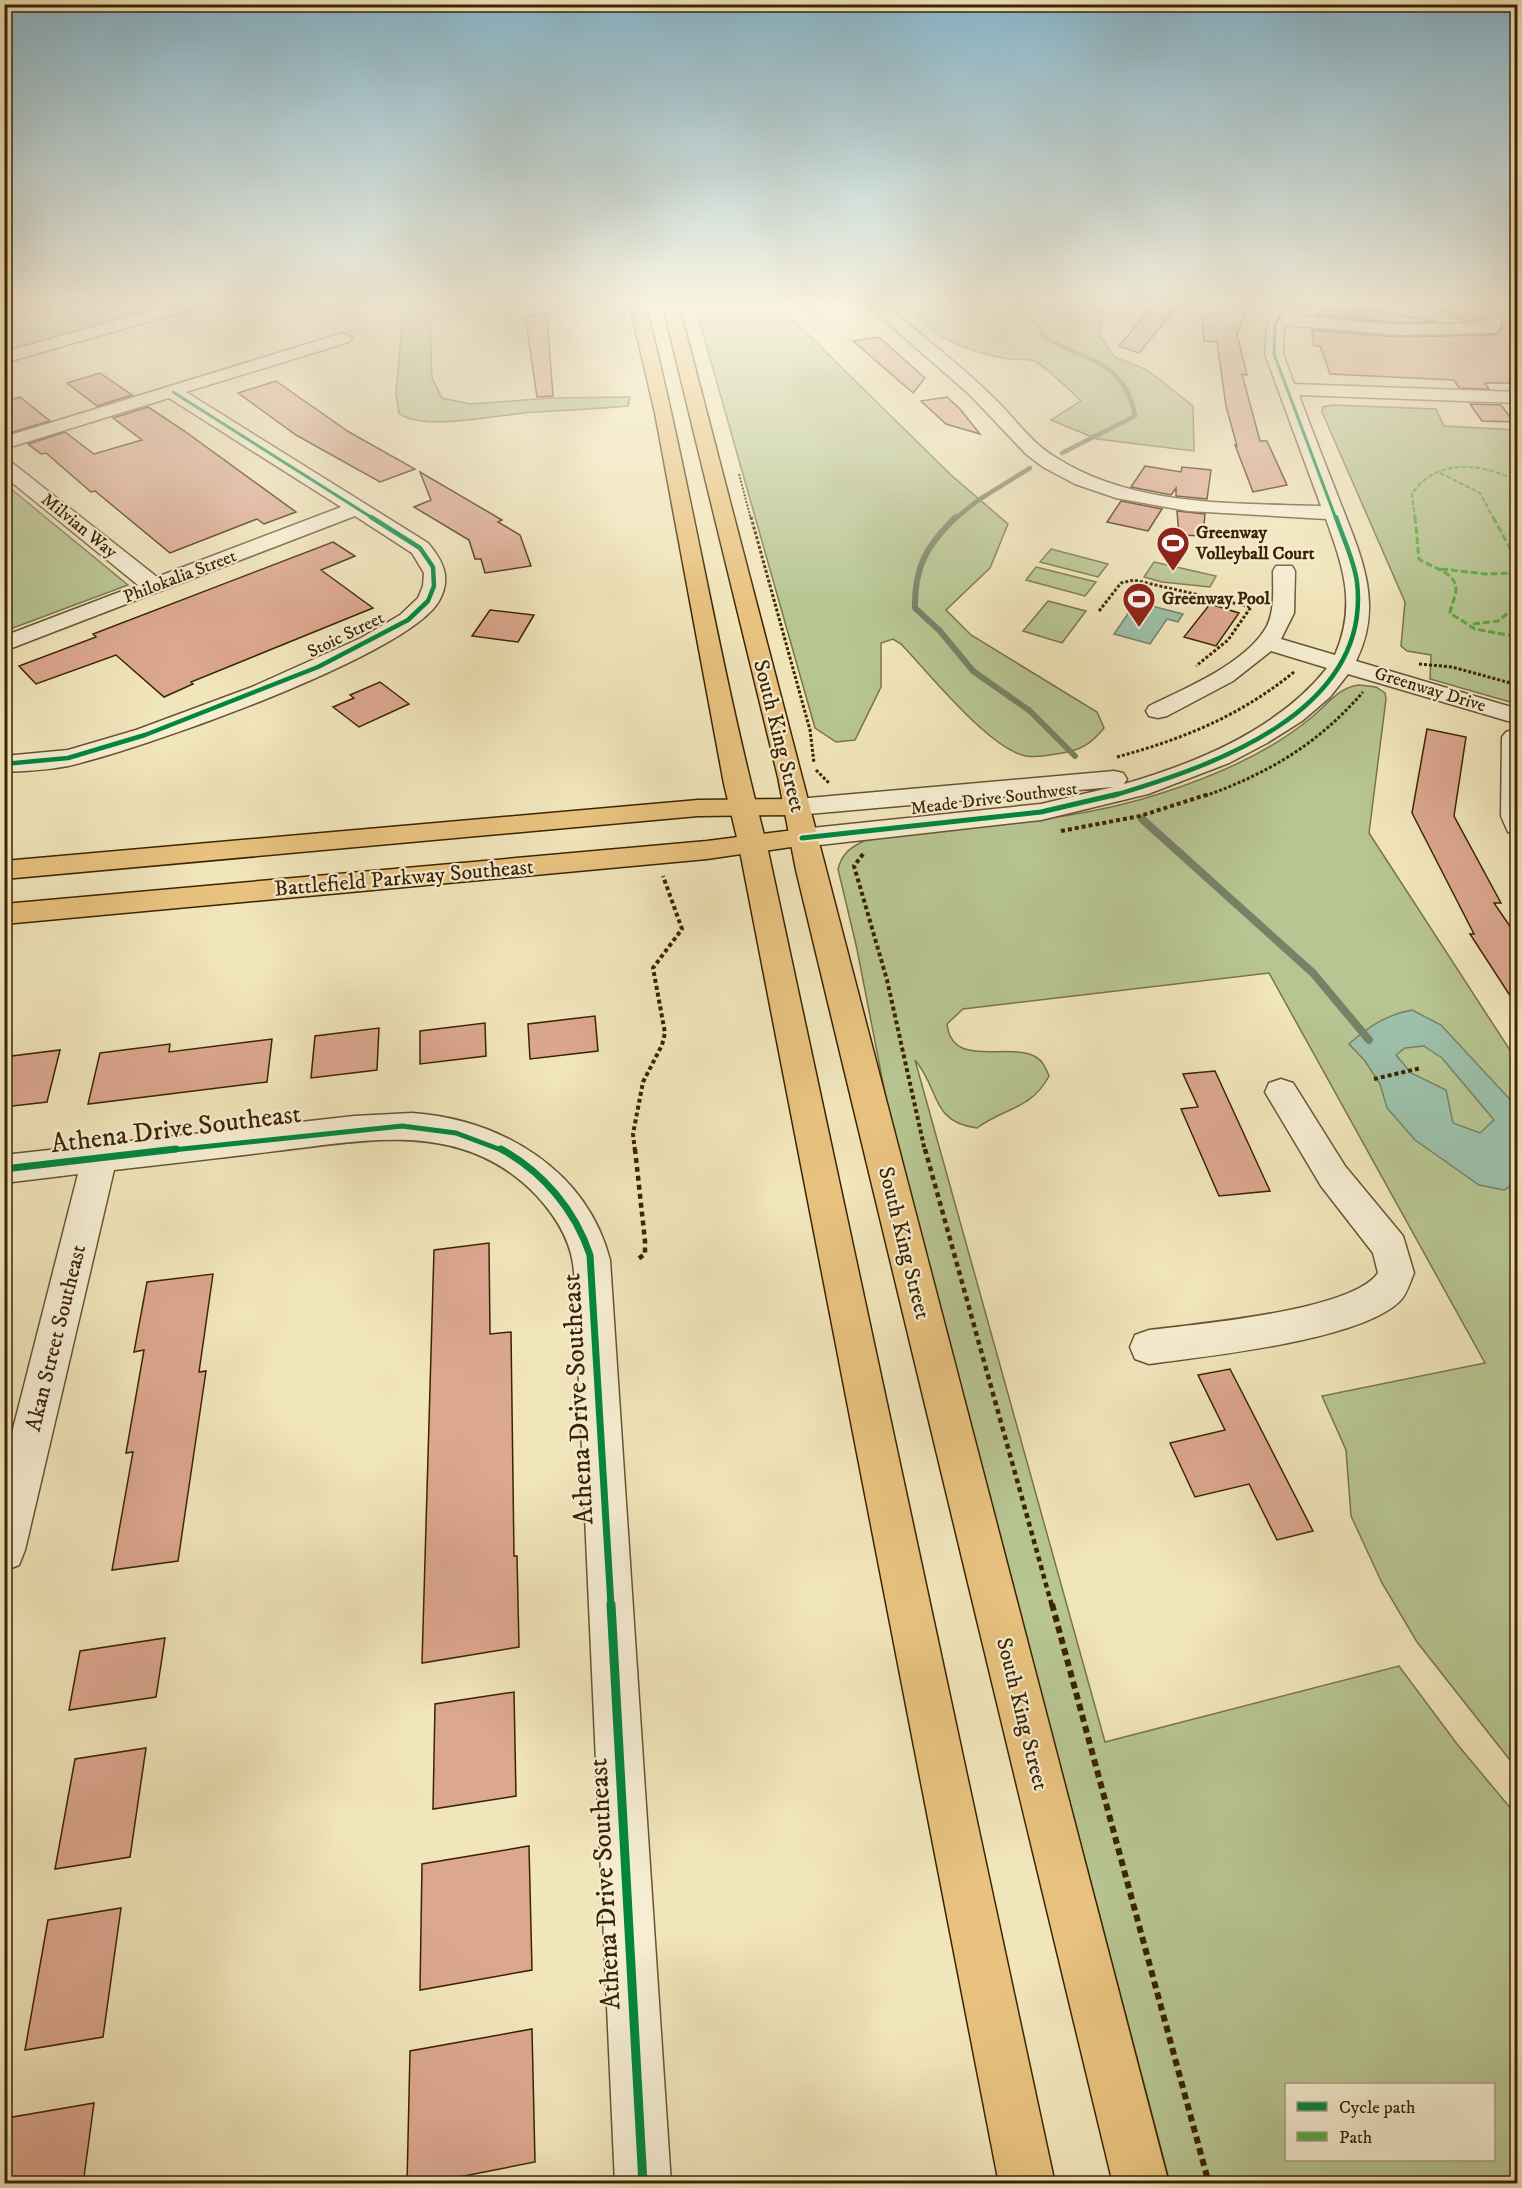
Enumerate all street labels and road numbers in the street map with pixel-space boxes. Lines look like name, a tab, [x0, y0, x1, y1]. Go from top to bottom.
street label: Milvian Way	[37, 489, 122, 564]
street label: Philokalia Street	[120, 545, 240, 609]
street label: Stoic Street	[304, 607, 388, 663]
street label: South King Street	[747, 657, 811, 815]
street label: Greenway Drive	[1372, 663, 1488, 717]
street label: Meade Drive Southwest	[909, 778, 1079, 820]
street label: Battlefield Parkway Southeast	[273, 853, 535, 903]
street label: Athena Drive Southeast	[49, 1097, 303, 1161]
street label: South King Street	[872, 1164, 936, 1322]
street label: Akan Street Southeast	[20, 1242, 92, 1434]
street label: Athena Drive Southeast	[554, 1272, 602, 1526]
street label: South King Street	[990, 1635, 1054, 1793]
street label: Athena Drive Southeast	[581, 1757, 629, 2011]

